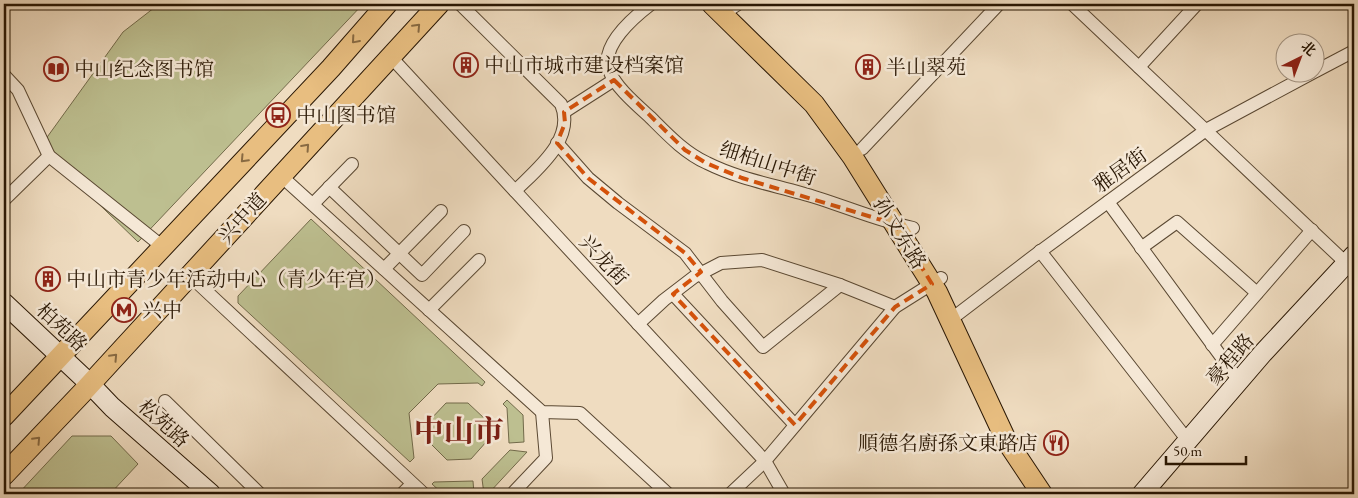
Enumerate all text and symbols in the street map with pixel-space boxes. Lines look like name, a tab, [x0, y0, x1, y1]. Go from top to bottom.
one-way arrow	[411, 24, 420, 33]
north arrow	[1276, 32, 1326, 82]
one-way arrow	[352, 35, 361, 44]
text: 北	[1297, 37, 1320, 60]
building icon: 中山市城市建设档案馆	[453, 52, 479, 78]
place label: 中山市城市建设档案馆	[484, 52, 684, 78]
building icon: 半山翠苑	[855, 54, 881, 80]
place label: 半山翠苑	[886, 54, 966, 80]
library icon: 中山纪念图书馆	[43, 56, 69, 82]
place label: 中山纪念图书馆	[74, 56, 214, 82]
bus stop icon: 中山图书馆	[265, 102, 291, 128]
place label: 中山图书馆	[296, 102, 396, 128]
street label: 细柏山中街	[716, 135, 820, 191]
street label: 雅居街	[1088, 142, 1152, 198]
one-way arrow	[300, 143, 309, 152]
one-way arrow	[241, 154, 250, 163]
street label: 兴中道	[212, 187, 272, 249]
street label: 孙文东路	[868, 192, 932, 274]
street label: 兴龙街	[574, 229, 634, 291]
building icon: 中山市青少年活动中心（青少年宫）	[35, 266, 61, 292]
place label: 中山市青少年活动中心（青少年宫）	[66, 266, 386, 292]
street label: 柏苑路	[31, 297, 93, 357]
metro station icon: 兴中	[111, 297, 137, 323]
place label: 兴中	[142, 297, 182, 323]
street label: 豪程路	[1201, 328, 1259, 390]
one-way arrow	[108, 353, 117, 362]
street label: 松苑路	[133, 393, 195, 453]
district label: 中山市	[414, 411, 504, 450]
place label: 順德名廚孫文東路店	[858, 430, 1038, 456]
restaurant icon: 順德名廚孫文東路店	[1043, 430, 1069, 456]
scale bar	[1166, 433, 1246, 465]
one-way arrow	[31, 436, 40, 445]
text: 50 m	[1173, 441, 1202, 460]

